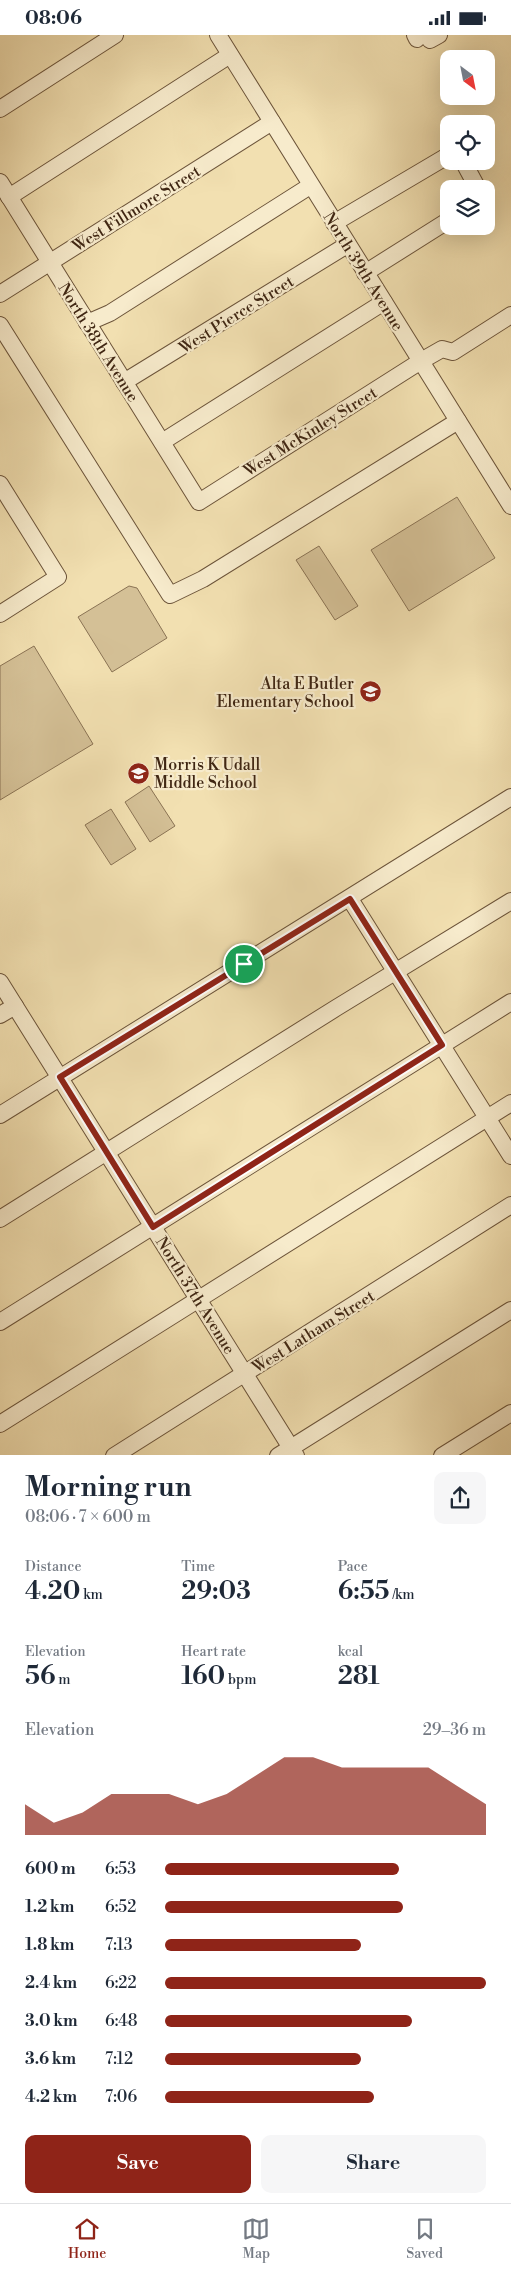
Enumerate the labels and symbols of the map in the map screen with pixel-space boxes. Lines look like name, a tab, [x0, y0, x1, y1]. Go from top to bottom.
north arrow	[440, 50, 495, 105]
street label: West Fillmore Street	[68, 161, 205, 257]
street label: North 39th Avenue	[318, 208, 408, 335]
street label: West Pierce Street	[175, 271, 298, 359]
street label: North 38th Avenue	[53, 279, 143, 406]
street label: West McKinley Street	[239, 382, 381, 482]
place label: Alta E Butler Elementary School	[217, 674, 354, 712]
school or university icon: Alta E Butler Elementary School	[358, 680, 382, 704]
place label: Morris K Udall Middle School	[154, 755, 261, 793]
school or university icon: Morris K Udall Middle School	[126, 761, 150, 785]
pin	[223, 943, 265, 985]
street label: North 37th Avenue	[151, 1233, 239, 1358]
street label: West Latham Street	[248, 1286, 379, 1378]

